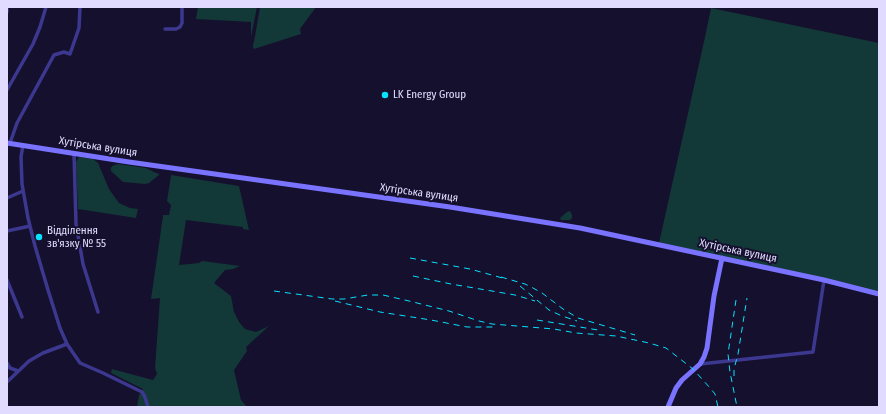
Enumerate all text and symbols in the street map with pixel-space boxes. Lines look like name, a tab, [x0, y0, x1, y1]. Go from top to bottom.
place label: LK Energy Group	[393, 88, 466, 102]
marker: LK Energy Group	[380, 90, 390, 100]
street label: Хутірська вулиця	[58, 134, 138, 160]
street label: Хутірська вулиця	[379, 181, 459, 205]
place label: Відділення зв'язку № 55	[47, 224, 106, 250]
marker: Відділення зв'язку № 55	[34, 232, 44, 242]
street label: Хутірська вулиця	[698, 236, 778, 266]

